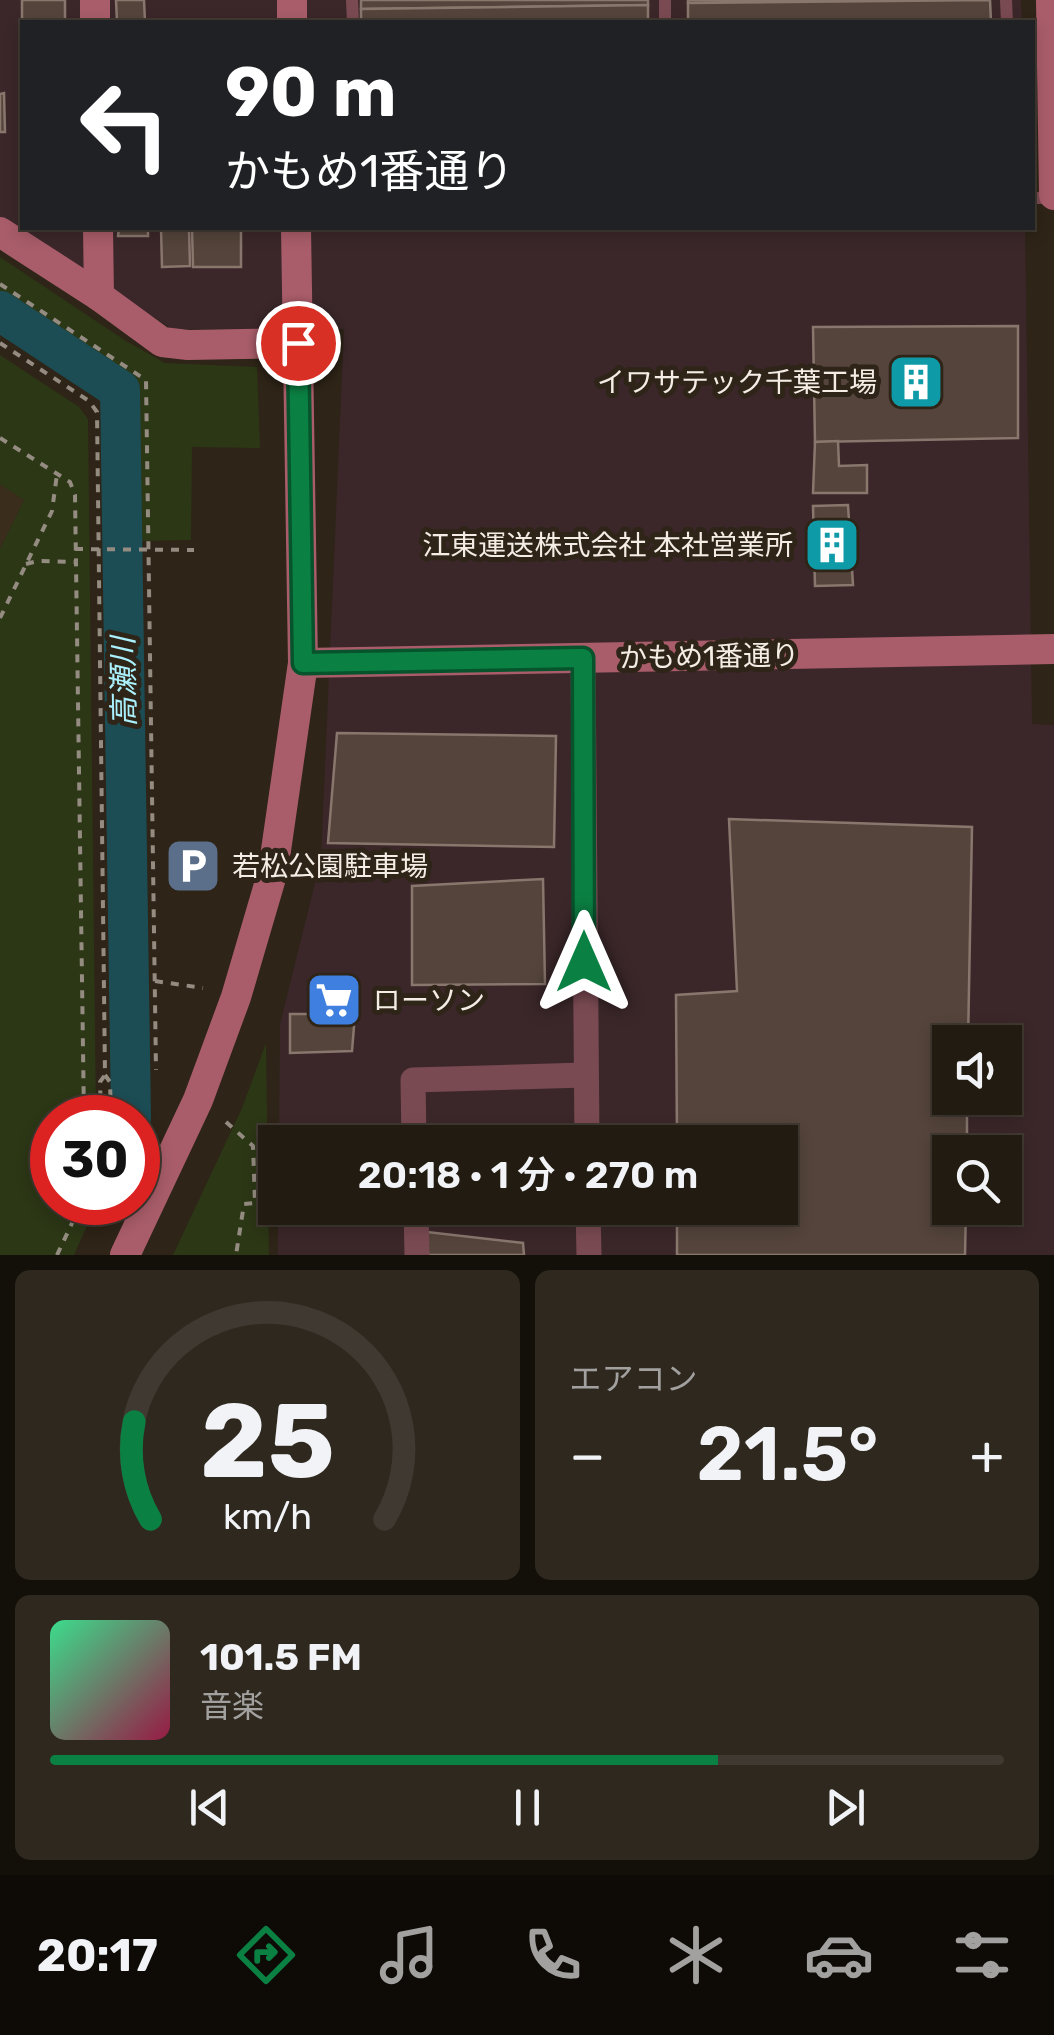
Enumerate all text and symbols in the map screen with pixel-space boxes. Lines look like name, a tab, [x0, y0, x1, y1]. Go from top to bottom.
text: 90 m	[225, 51, 397, 134]
icon: left	[60, 60, 190, 190]
text: かもめ1番通り	[225, 145, 514, 198]
pin	[256, 301, 341, 386]
icon: arrive	[271, 316, 326, 371]
building icon: イワサテック千葉工場	[886, 352, 946, 412]
place label: イワサテック千葉工場	[597, 366, 877, 399]
building icon: 江東運送株式会社 本社営業所	[802, 515, 862, 575]
place label: 江東運送株式会社 本社営業所	[422, 529, 793, 562]
water label: 高瀬川	[105, 634, 143, 727]
street label: かもめ1番通り	[619, 638, 799, 675]
parking icon: 若松公園駐車場	[163, 836, 223, 896]
place label: 若松公園駐車場	[232, 850, 428, 883]
position arrow	[532, 910, 636, 1014]
supermarket icon: ローソン	[304, 970, 364, 1030]
place label: ローソン	[373, 984, 485, 1017]
map controls	[932, 1025, 1022, 1225]
button: sound	[932, 1025, 1022, 1115]
speed limit sign: 30	[30, 1095, 160, 1225]
button: search	[932, 1135, 1022, 1225]
text: 20:18 · 1 分 · 270 m	[358, 1152, 698, 1198]
text: エアコン	[570, 1360, 698, 1398]
text: 25	[200, 1380, 335, 1503]
text: 21.5°	[697, 1410, 878, 1499]
text: −	[570, 1423, 605, 1488]
text: +	[970, 1423, 1004, 1488]
text: km/h	[223, 1496, 312, 1538]
text: 101.5 FM	[200, 1634, 362, 1680]
text: 音楽	[200, 1687, 264, 1725]
icon: previous	[182, 1780, 237, 1835]
icon: pause	[500, 1780, 555, 1835]
icon: next	[818, 1780, 873, 1835]
icon: directions	[231, 1920, 301, 1990]
icon: music	[374, 1920, 444, 1990]
icon: phone	[518, 1920, 588, 1990]
icon: climate	[661, 1920, 731, 1990]
icon: car	[804, 1920, 874, 1990]
icon: filters	[947, 1920, 1017, 1990]
text: 20:17	[37, 1929, 158, 1982]

